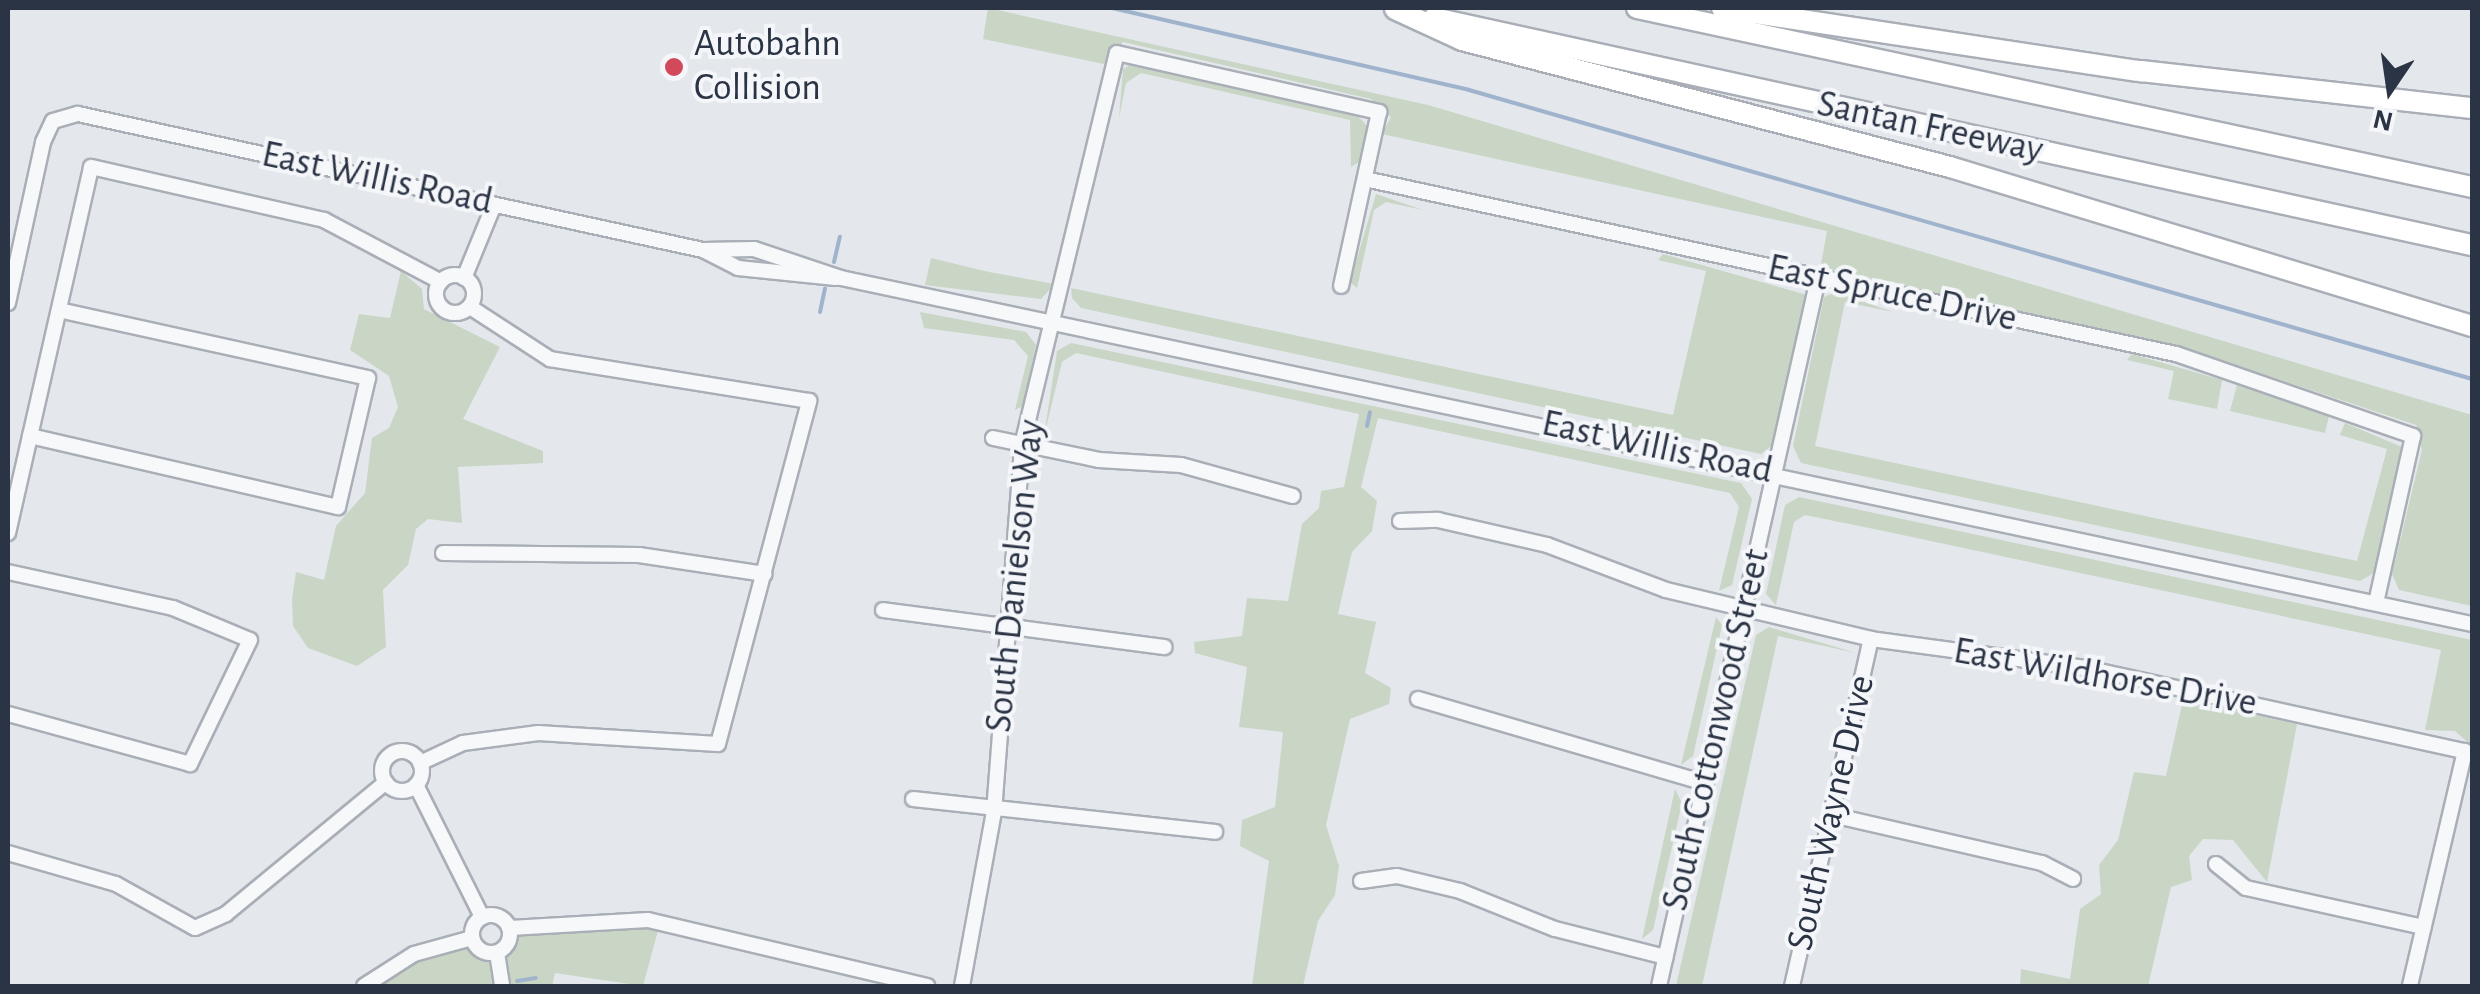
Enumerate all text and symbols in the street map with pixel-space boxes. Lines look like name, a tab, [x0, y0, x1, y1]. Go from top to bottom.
place label: Autobahn Collision	[694, 22, 841, 111]
north arrow	[2340, 40, 2440, 140]
marker: Autobahn Collision	[663, 56, 685, 78]
street label: Santan Freeway	[1813, 82, 2047, 174]
text: N	[2371, 103, 2396, 135]
street label: East Willis Road	[258, 132, 496, 226]
street label: East Spruce Drive	[1763, 245, 2021, 343]
street label: East Willis Road	[1538, 401, 1776, 495]
street label: South Danielson Way	[977, 417, 1055, 735]
street label: South Cottonwood Street	[1653, 545, 1781, 915]
street label: East Wildhorse Drive	[1950, 629, 2260, 727]
street label: South Wayne Drive	[1778, 671, 1886, 955]

